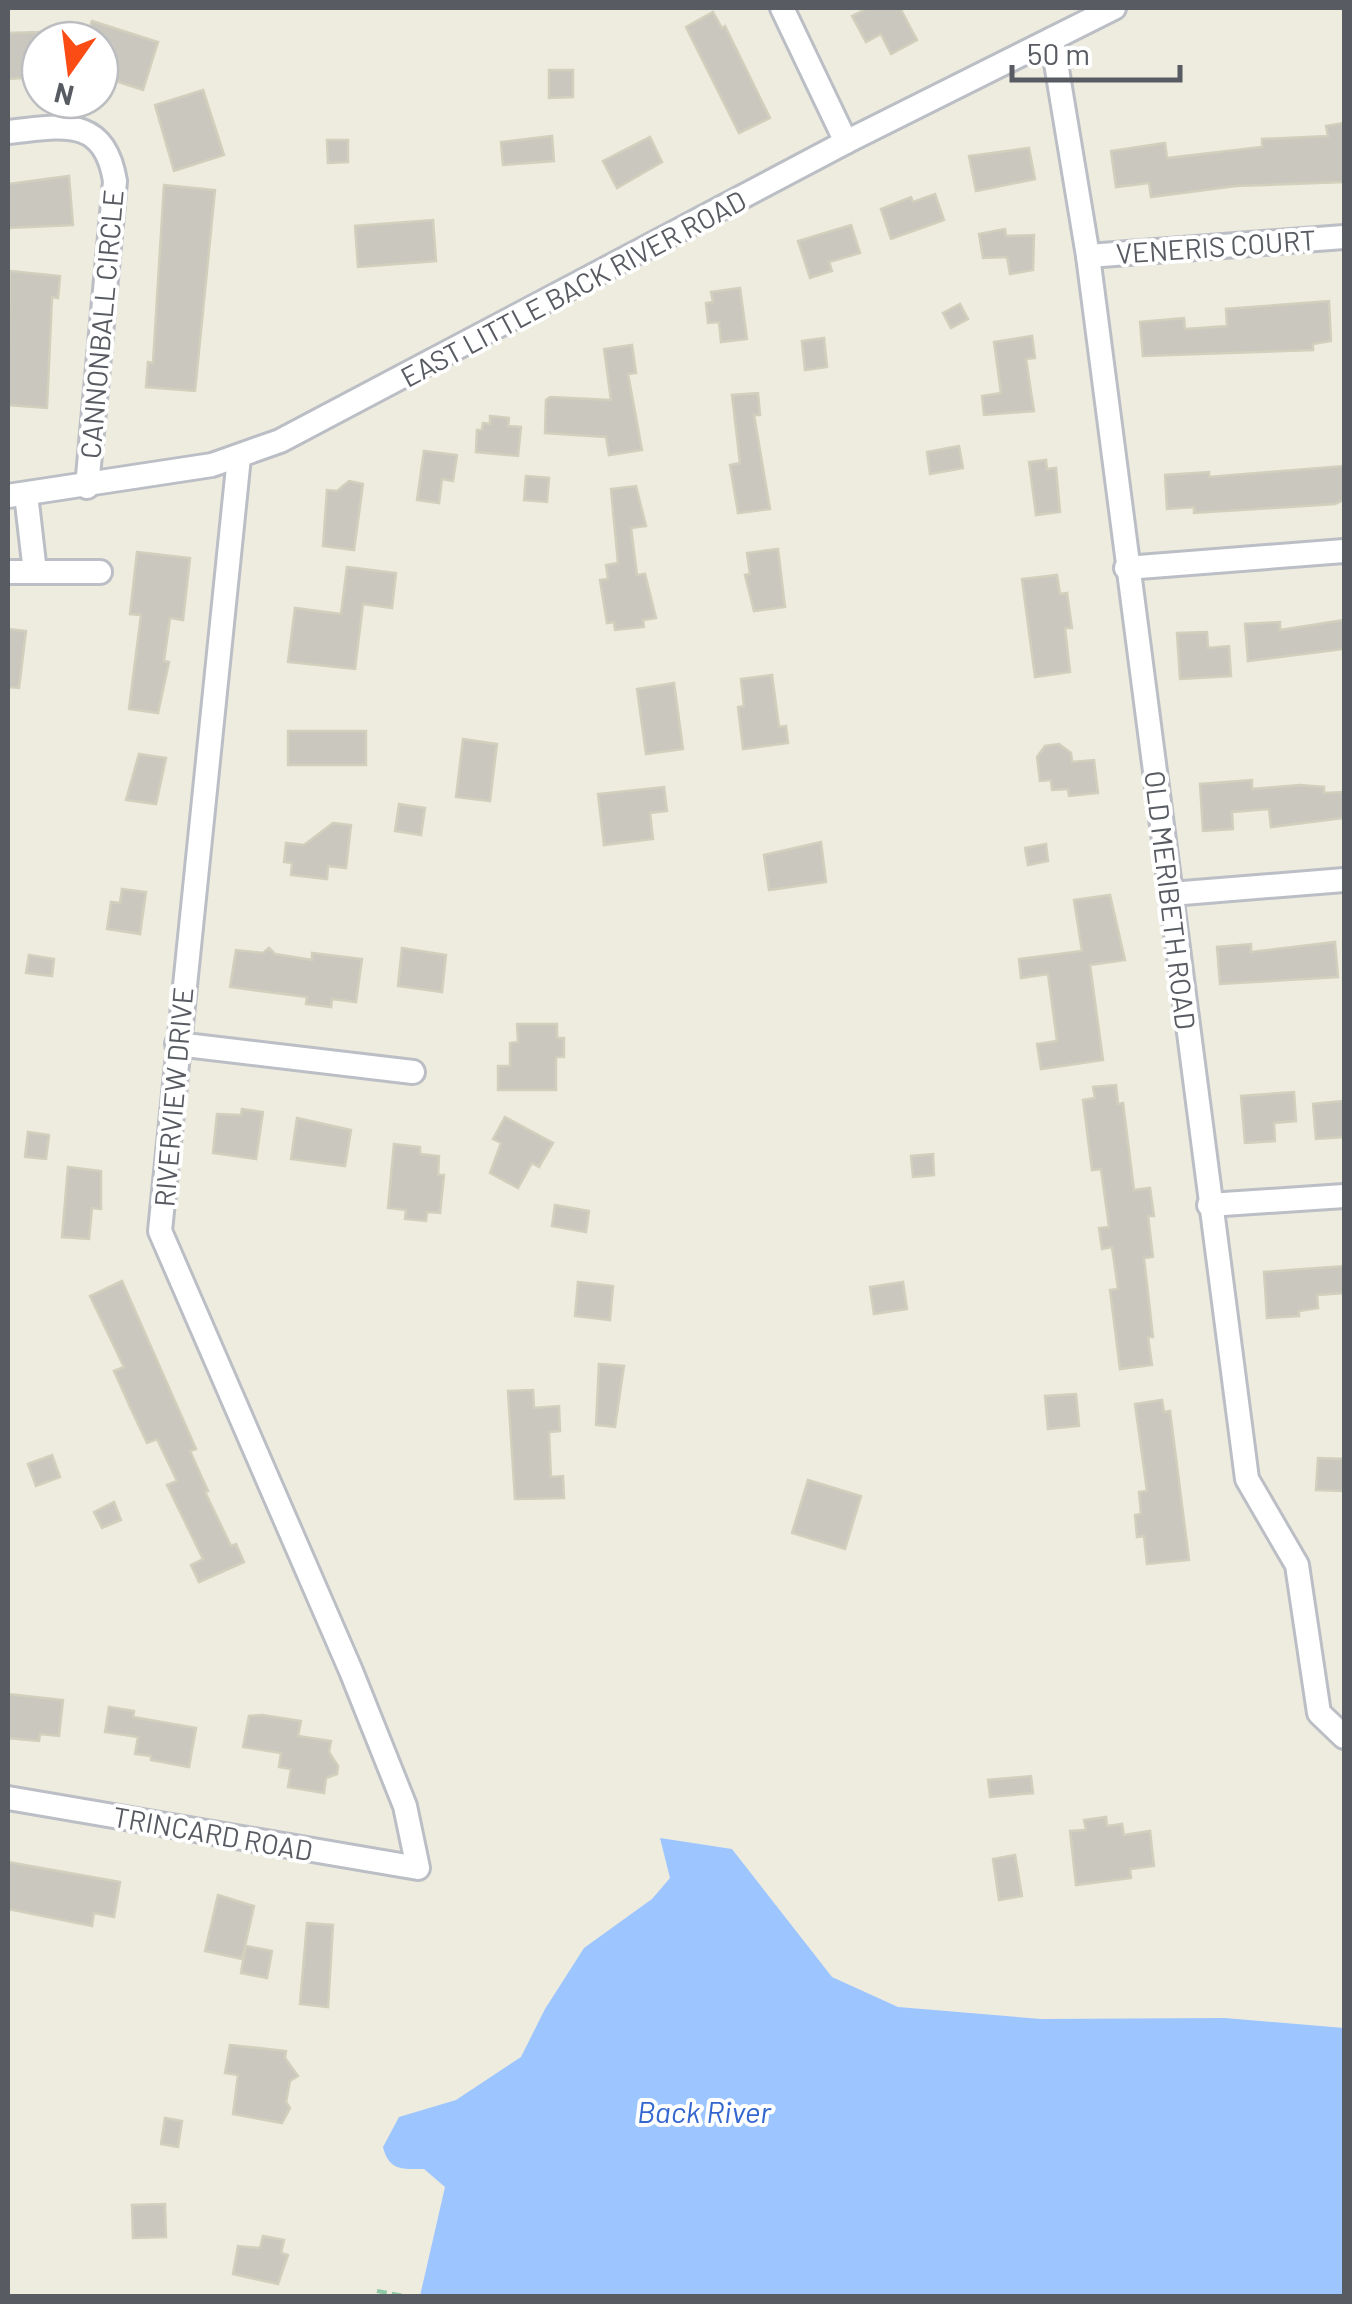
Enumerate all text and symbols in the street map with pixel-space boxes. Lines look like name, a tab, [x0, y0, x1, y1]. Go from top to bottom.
north arrow	[20, 20, 120, 120]
scale bar	[1012, 20, 1180, 82]
text: 50 m	[1027, 35, 1090, 71]
text: N	[51, 76, 77, 114]
street label: EAST LITTLE BACK RIVER ROAD	[395, 182, 751, 394]
street label: CANNONBALL CIRCLE	[72, 188, 130, 460]
street label: VENERIS COURT	[1115, 222, 1317, 270]
street label: OLD MERIBETH ROAD	[1138, 769, 1204, 1031]
street label: RIVERVIEW DRIVE	[146, 986, 200, 1208]
street label: TRINCARD ROAD	[111, 1799, 315, 1867]
water label: Back River	[637, 2093, 772, 2129]

